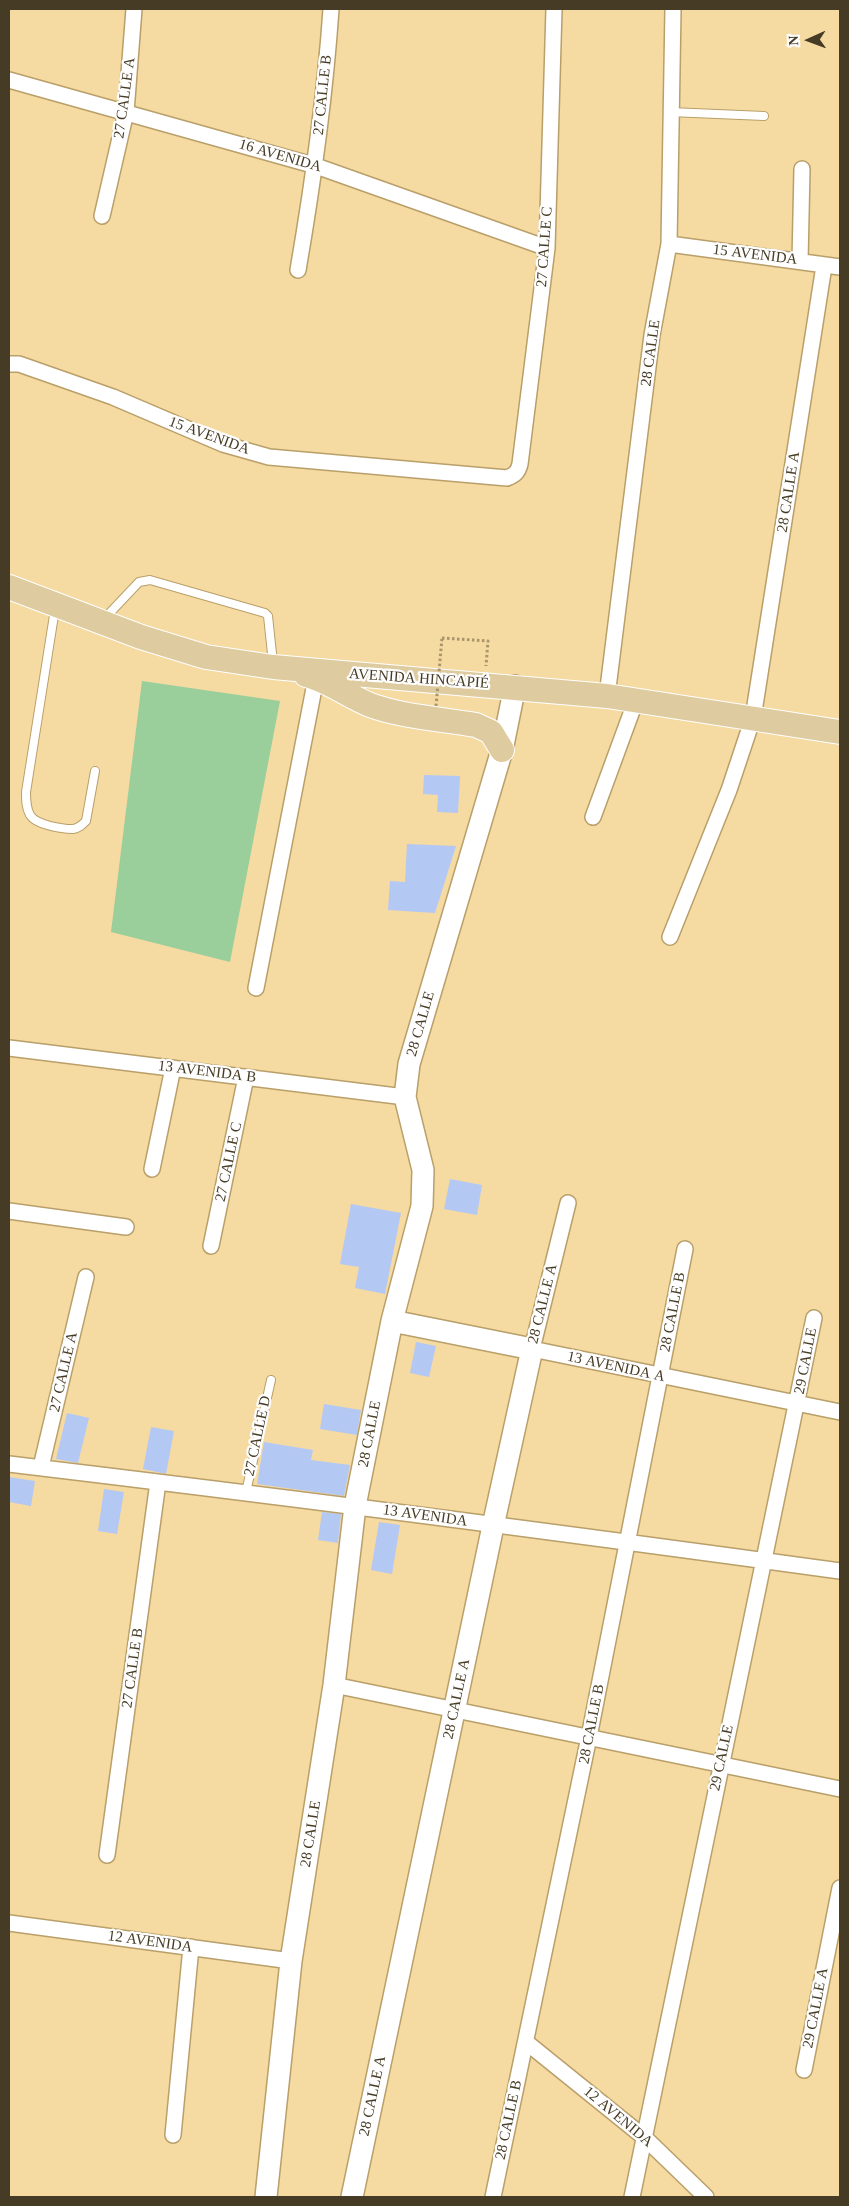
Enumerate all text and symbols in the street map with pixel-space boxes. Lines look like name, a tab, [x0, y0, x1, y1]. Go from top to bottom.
north arrow	[784, 15, 834, 65]
text: N	[786, 35, 801, 46]
street label: 27 CALLE B	[310, 54, 336, 136]
street label: 27 CALLE A	[110, 56, 140, 140]
street label: 16 AVENIDA	[237, 136, 323, 176]
street label: 27 CALLE C	[533, 206, 557, 288]
street label: 15 AVENIDA	[712, 241, 798, 269]
street label: 28 CALLE	[637, 319, 665, 387]
street label: 15 AVENIDA	[166, 413, 252, 459]
street label: 28 CALLE A	[774, 450, 804, 534]
street label: AVENIDA HINCAPIÉ	[348, 665, 490, 693]
street label: 28 CALLE	[403, 989, 439, 1059]
street label: 13 AVENIDA B	[157, 1057, 257, 1087]
street label: 27 CALLE C	[212, 1121, 246, 1203]
street label: 28 CALLE A	[524, 1262, 562, 1346]
street label: 28 CALLE B	[656, 1271, 690, 1353]
street label: 29 CALLE	[791, 1326, 821, 1396]
street label: 27 CALLE A	[46, 1330, 82, 1414]
street label: 13 AVENIDA A	[565, 1348, 667, 1386]
street label: 27 CALLE D	[241, 1394, 275, 1478]
street label: 28 CALLE	[355, 1399, 385, 1469]
street label: 13 AVENIDA	[382, 1501, 468, 1531]
street label: 27 CALLE B	[118, 1627, 148, 1709]
street label: 28 CALLE A	[440, 1657, 474, 1741]
street label: 28 CALLE B	[575, 1683, 609, 1765]
street label: 29 CALLE	[706, 1723, 738, 1793]
street label: 28 CALLE	[297, 1799, 325, 1869]
street label: 12 AVENIDA	[107, 1927, 193, 1957]
street label: 29 CALLE A	[799, 1966, 833, 2050]
street label: 28 CALLE A	[356, 2054, 390, 2138]
street label: 28 CALLE B	[492, 2079, 526, 2161]
street label: 12 AVENIDA	[580, 2083, 656, 2151]

